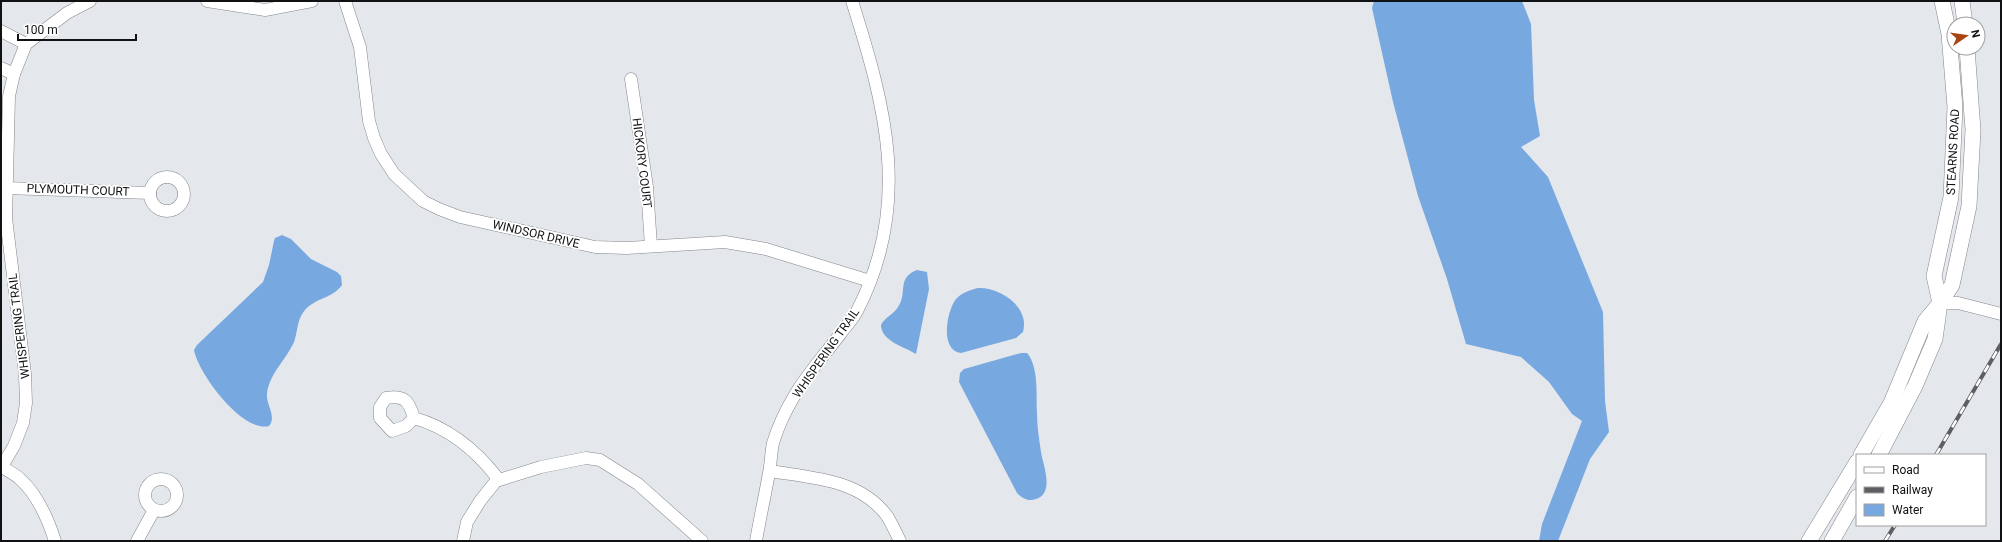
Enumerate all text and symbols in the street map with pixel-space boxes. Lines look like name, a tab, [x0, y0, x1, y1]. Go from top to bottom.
scale bar	[18, 16, 136, 42]
north arrow	[1946, 16, 1986, 56]
text: 100 m	[24, 23, 58, 37]
text: N	[1968, 29, 1983, 39]
street label: STEARNS ROAD	[1944, 108, 1962, 195]
street label: HICKORY COURT	[630, 117, 654, 209]
street label: PLYMOUTH COURT	[26, 181, 130, 199]
street label: WINDSOR DRIVE	[491, 217, 581, 251]
street label: WHISPERING TRAIL	[6, 272, 32, 380]
street label: WHISPERING TRAIL	[790, 305, 863, 401]
legend	[1856, 454, 1986, 526]
text: Road	[1892, 463, 1920, 477]
text: Railway	[1892, 483, 1933, 497]
text: Water	[1892, 503, 1923, 517]

